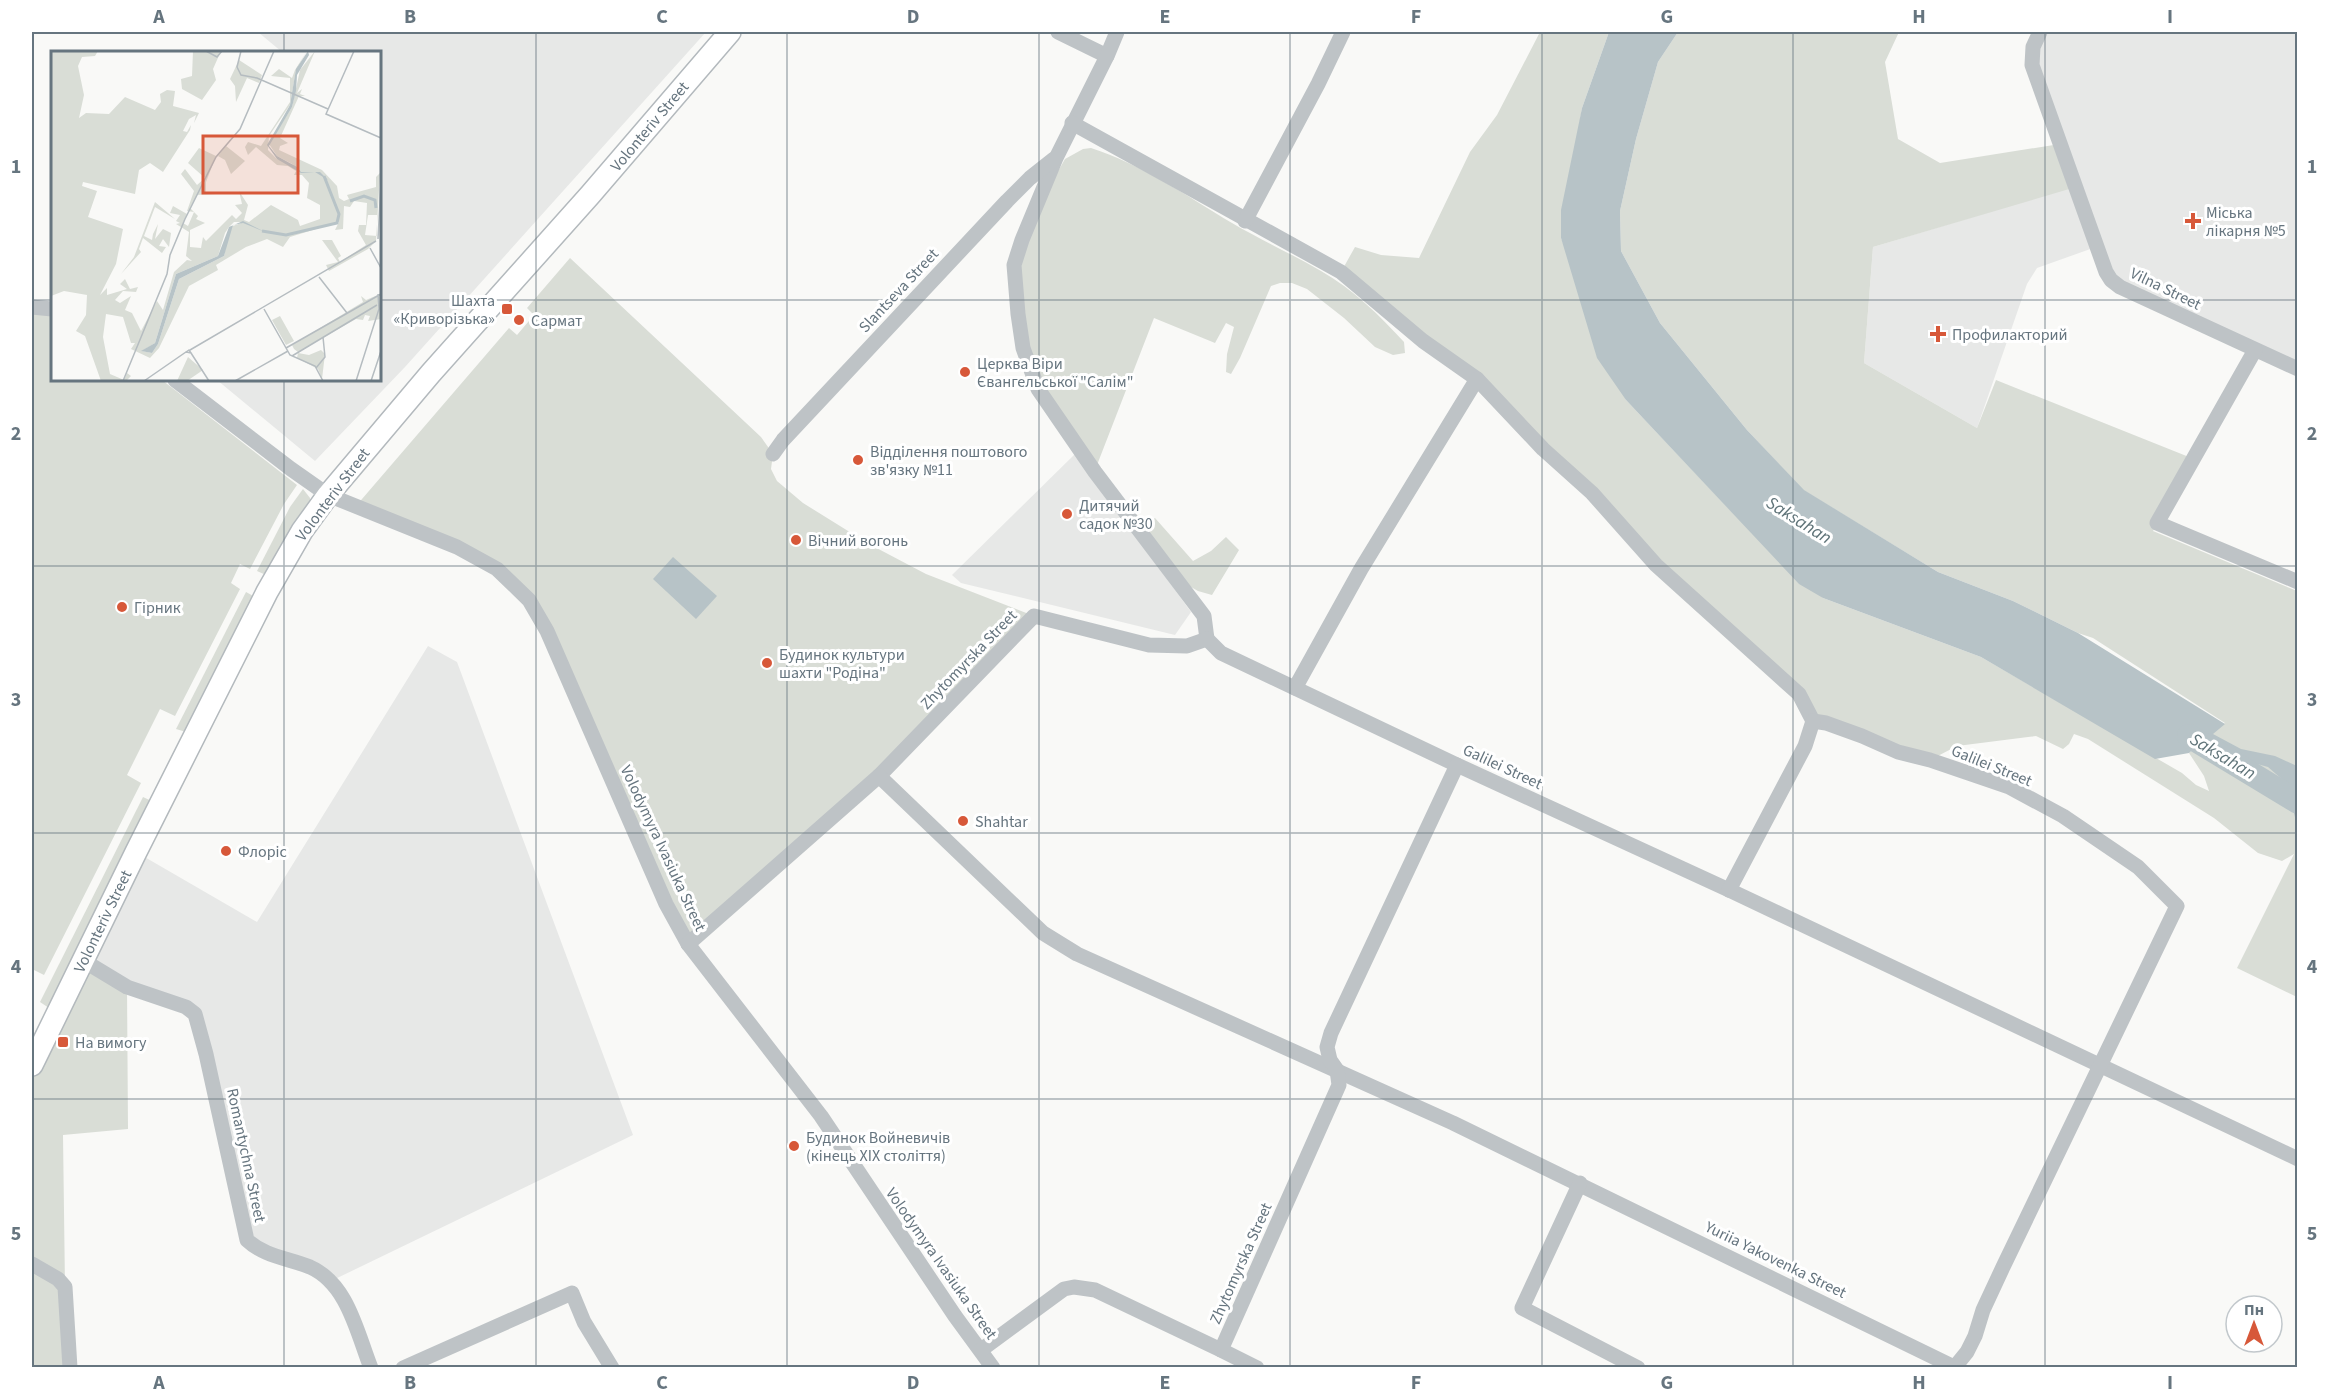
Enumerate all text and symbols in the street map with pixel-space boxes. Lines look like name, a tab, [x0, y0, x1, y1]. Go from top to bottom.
text: A	[152, 3, 165, 31]
text: B	[404, 3, 416, 31]
text: C	[656, 3, 668, 31]
text: D	[907, 3, 919, 31]
text: E	[1160, 3, 1170, 31]
text: F	[1411, 3, 1421, 31]
text: G	[1661, 3, 1673, 31]
text: H	[1912, 3, 1926, 31]
text: I	[2167, 3, 2173, 31]
inset map	[51, 51, 381, 381]
street label: Volonteriv Street	[605, 76, 694, 176]
text: 1	[11, 153, 21, 181]
text: 1	[2307, 153, 2317, 181]
place label: Міська лікарня №5	[2206, 202, 2286, 242]
marker: Міська лікарня №5	[2184, 212, 2202, 230]
street label: Slantseva Street	[854, 243, 944, 338]
street label: Vilna Street	[2126, 262, 2205, 316]
place label: Шахта «Криворізька»	[393, 290, 495, 330]
marker: Шахта «Криворізька»	[500, 302, 514, 316]
place label: Сармат	[531, 310, 582, 332]
marker: Сармат	[512, 313, 526, 327]
place label: Профилакторий	[1952, 324, 2068, 346]
marker: Профилакторий	[1929, 325, 1947, 343]
place label: Церква Віри Євангельської "Салім"	[977, 353, 1134, 393]
marker: Церква Віри Євангельської "Салім"	[958, 365, 972, 379]
text: 2	[11, 420, 21, 448]
text: 2	[2307, 420, 2317, 448]
place label: Відділення поштового зв'язку №11	[870, 441, 1028, 481]
street label: Volonteriv Street	[290, 443, 376, 546]
marker: Відділення поштового зв'язку №11	[851, 453, 865, 467]
water label: Saksahan	[1761, 491, 1836, 550]
place label: Дитячий садок №30	[1079, 495, 1153, 535]
marker: Дитячий садок №30	[1060, 507, 1074, 521]
place label: Вічний вогонь	[808, 530, 908, 552]
marker: Вічний вогонь	[789, 533, 803, 547]
place label: Гірник	[134, 597, 181, 619]
marker: Гірник	[115, 600, 129, 614]
street label: Zhytomyrska Street	[915, 605, 1022, 714]
place label: Будинок культури шахти "Родіна"	[779, 644, 905, 684]
marker: Будинок культури шахти "Родіна"	[760, 656, 774, 670]
text: 3	[11, 686, 21, 714]
text: 3	[2307, 686, 2317, 714]
water label: Saksahan	[2185, 727, 2260, 786]
street label: Galilei Street	[1459, 739, 1546, 795]
street label: Galilei Street	[1948, 740, 2036, 792]
street label: Volodymyra Ivasiuka Street	[615, 762, 712, 936]
place label: Shahtar	[975, 811, 1028, 833]
marker: Shahtar	[956, 814, 970, 828]
place label: Флоріс	[238, 841, 287, 863]
marker: Флоріс	[219, 844, 233, 858]
street label: Volonteriv Street	[69, 866, 137, 976]
text: 4	[11, 953, 22, 981]
text: 4	[2307, 953, 2318, 981]
place label: На вимогу	[75, 1032, 147, 1054]
marker: На вимогу	[56, 1035, 70, 1049]
street label: Romantychna Street	[221, 1086, 271, 1225]
place label: Будинок Войневичів (кінець ХІХ століття)	[806, 1127, 950, 1167]
marker: Будинок Войневичів (кінець ХІХ століття)	[787, 1139, 801, 1153]
street label: Volodymyra Ivasiuka Street	[880, 1183, 1002, 1344]
street label: Zhytomyrska Street	[1204, 1199, 1278, 1328]
street label: Yuriia Yakovenka Street	[1700, 1216, 1850, 1304]
text: 5	[11, 1220, 21, 1248]
text: 5	[2307, 1220, 2317, 1248]
north arrow	[2224, 1294, 2284, 1354]
text: Пн	[2244, 1299, 2264, 1321]
text: A	[152, 1369, 165, 1397]
text: B	[404, 1369, 416, 1397]
text: C	[656, 1369, 668, 1397]
text: D	[907, 1369, 919, 1397]
text: E	[1160, 1369, 1170, 1397]
text: F	[1411, 1369, 1421, 1397]
text: G	[1661, 1369, 1673, 1397]
text: H	[1912, 1369, 1926, 1397]
text: I	[2167, 1369, 2173, 1397]

